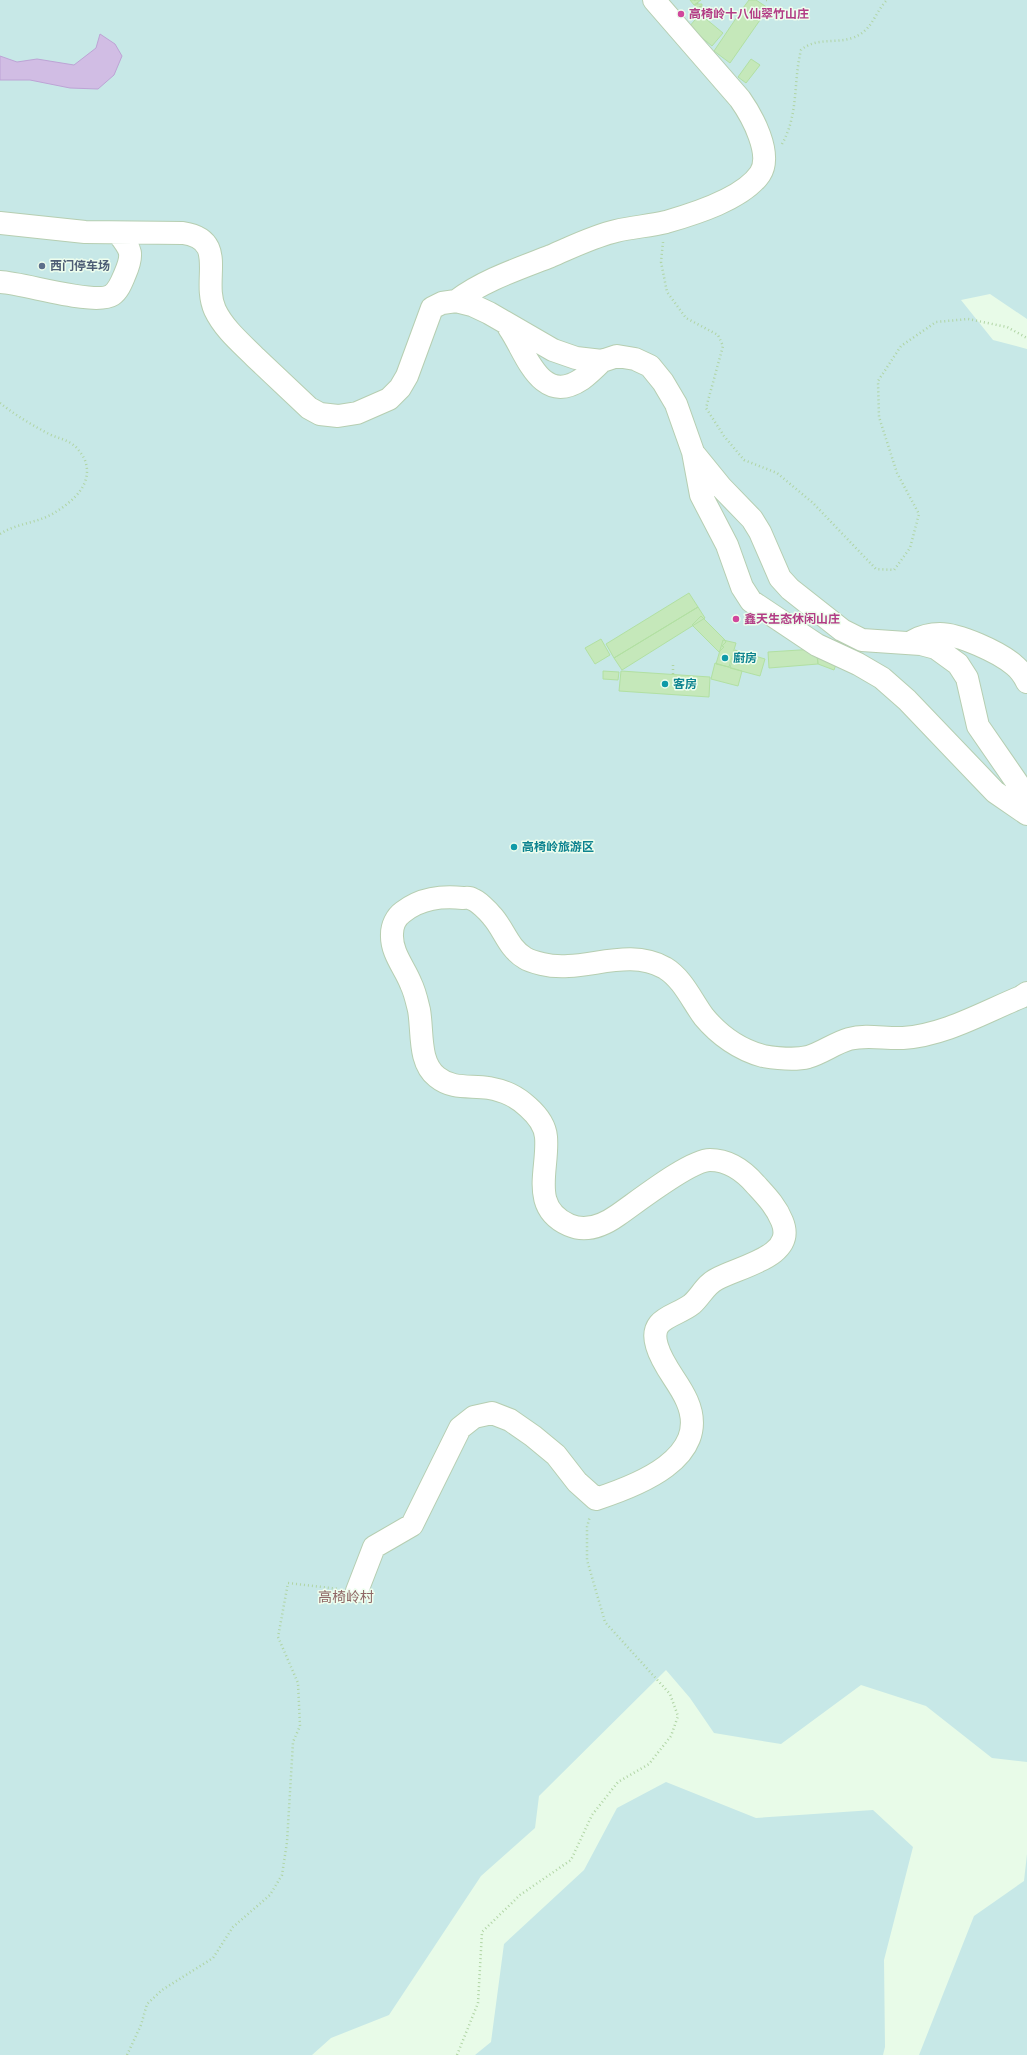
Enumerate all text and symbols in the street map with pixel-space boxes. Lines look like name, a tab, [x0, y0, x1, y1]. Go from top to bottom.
place label: 高椅岭十八仙翠竹山庄	[689, 7, 809, 21]
marker: 高椅岭十八仙翠竹山庄	[676, 9, 686, 19]
place label: 西门停车场	[50, 259, 110, 273]
marker: 西门停车场	[37, 261, 47, 271]
place label: 鑫天生态休闲山庄	[744, 612, 840, 626]
marker: 鑫天生态休闲山庄	[731, 614, 741, 624]
place label: 廚房	[733, 651, 757, 665]
marker: 廚房	[720, 653, 730, 663]
place label: 客房	[673, 677, 697, 691]
marker: 客房	[660, 679, 670, 689]
place label: 高椅岭旅游区	[522, 840, 594, 854]
marker: 高椅岭旅游区	[509, 842, 519, 852]
district label: 高椅岭村	[318, 1589, 374, 1605]

